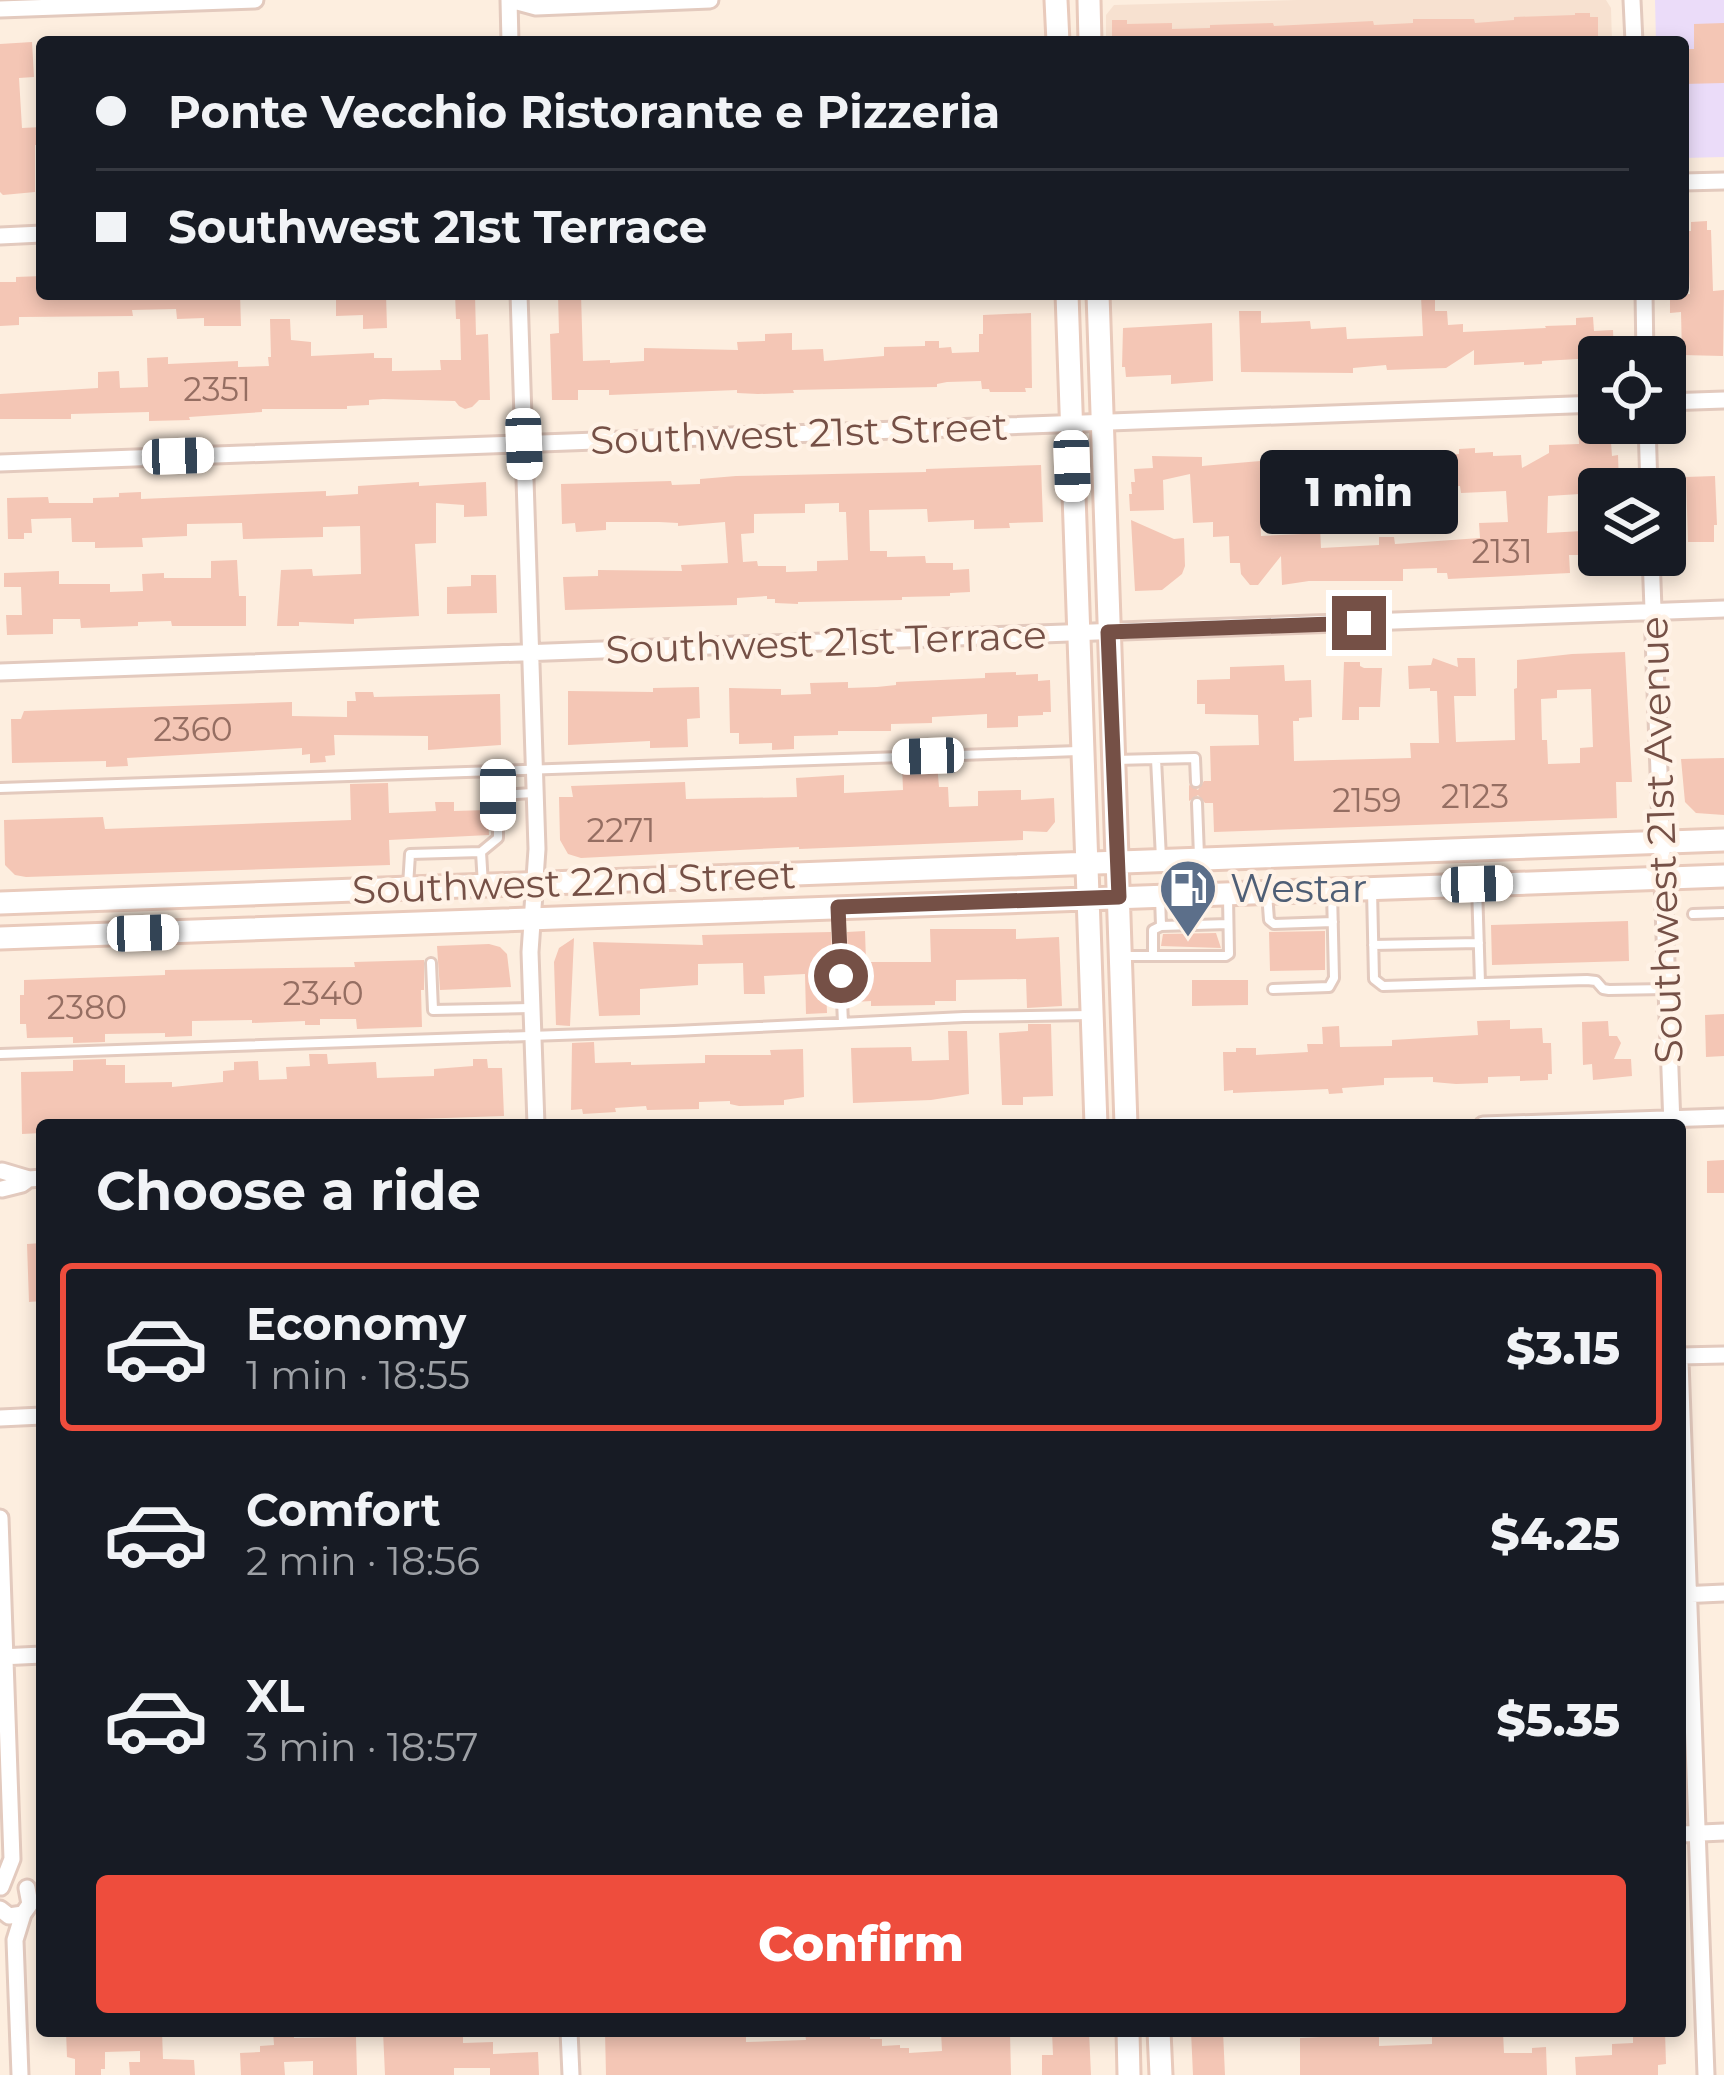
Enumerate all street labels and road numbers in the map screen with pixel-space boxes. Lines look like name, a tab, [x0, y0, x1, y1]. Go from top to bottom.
street label: Southwest 21st Street	[589, 402, 1009, 464]
street label: Southwest 21st Terrace	[605, 610, 1047, 674]
street label: Southwest 21st Avenue	[1629, 616, 1693, 1064]
street label: Southwest 22nd Street	[351, 850, 797, 914]

